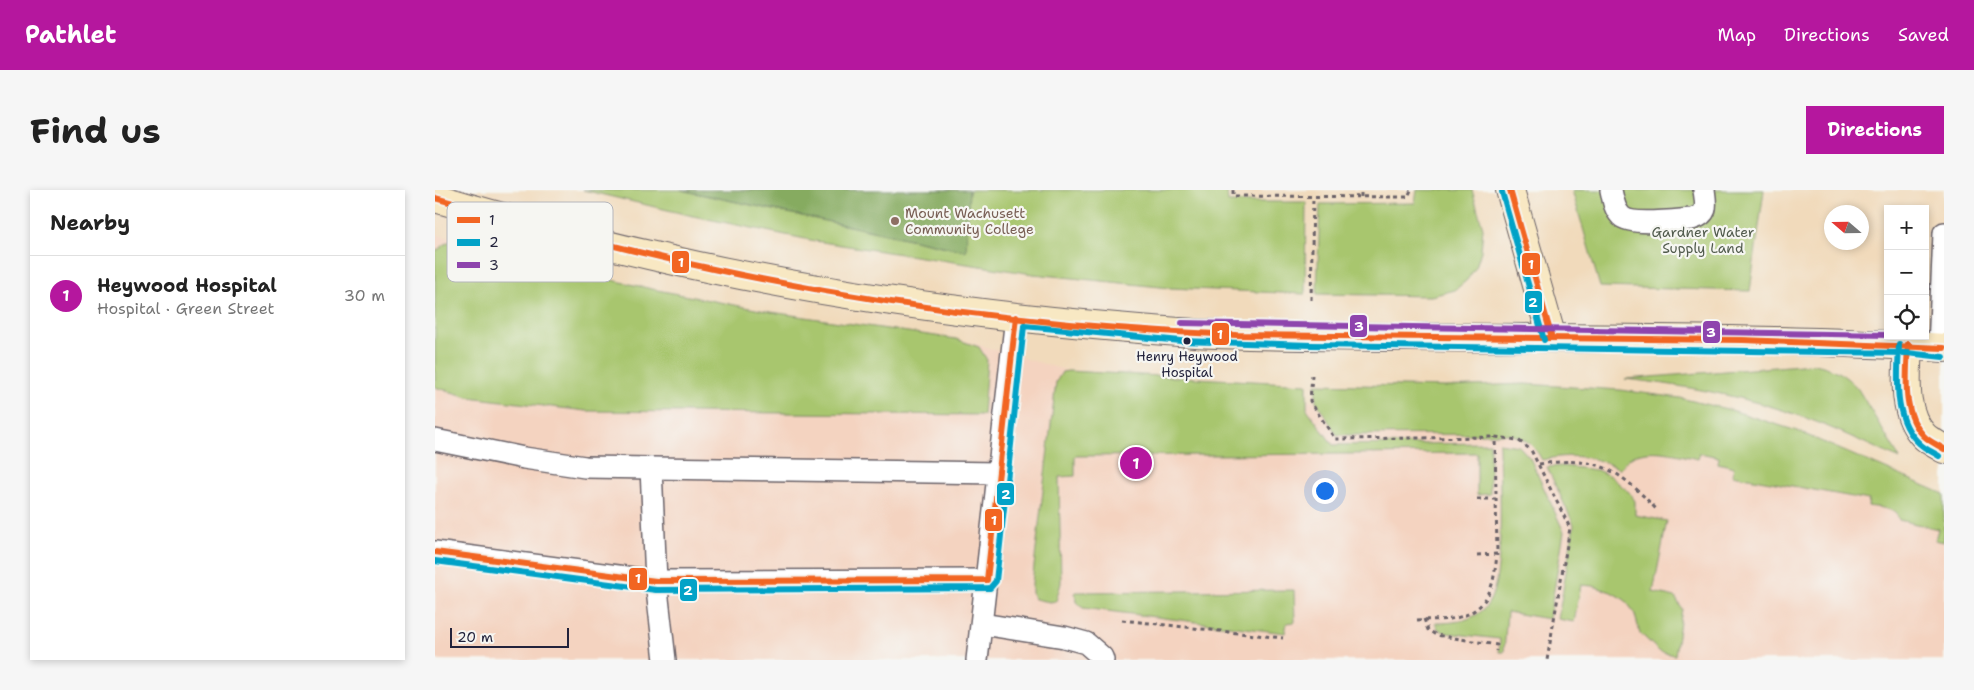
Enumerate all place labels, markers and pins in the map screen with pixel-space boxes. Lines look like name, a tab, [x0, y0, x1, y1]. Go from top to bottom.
place label: Mount Wachusett Community College	[905, 204, 1034, 238]
marker: Mount Wachusett Community College	[889, 215, 901, 227]
marker: Henry Heywood Hospital	[1182, 336, 1192, 346]
place label: Henry Heywood Hospital	[1136, 348, 1238, 381]
pin: 1	[1120, 444, 1152, 482]

